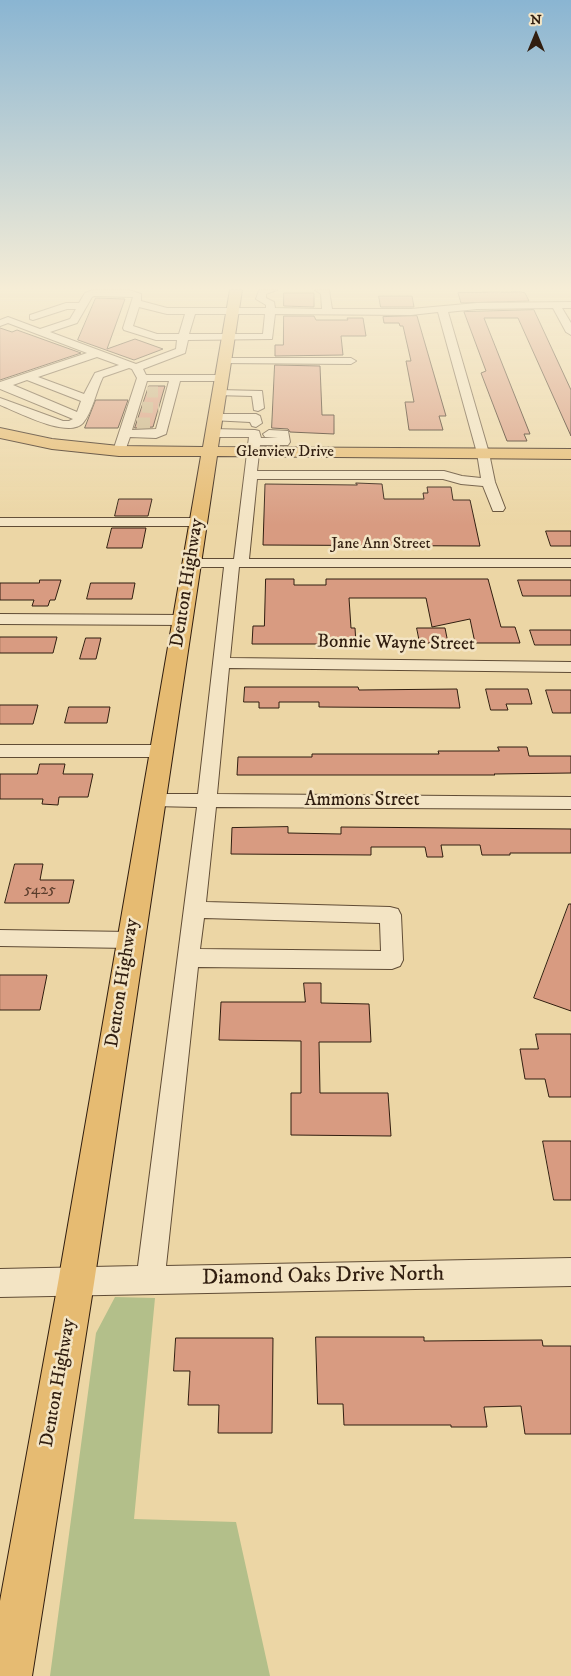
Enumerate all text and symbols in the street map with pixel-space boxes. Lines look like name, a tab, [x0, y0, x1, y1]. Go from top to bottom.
north arrow	[511, 10, 561, 60]
text: N	[530, 11, 542, 29]
street label: Glenview Drive	[236, 443, 334, 463]
street label: Denton Highway	[167, 517, 209, 649]
street label: Jane Ann Street	[331, 535, 431, 555]
street label: Bonnie Wayne Street	[317, 631, 475, 657]
street label: Ammons Street	[304, 790, 420, 812]
house number: 5425	[24, 881, 56, 901]
street label: Denton Highway	[102, 917, 144, 1049]
street label: Diamond Oaks Drive North	[202, 1262, 444, 1292]
street label: Denton Highway	[36, 1317, 82, 1449]

